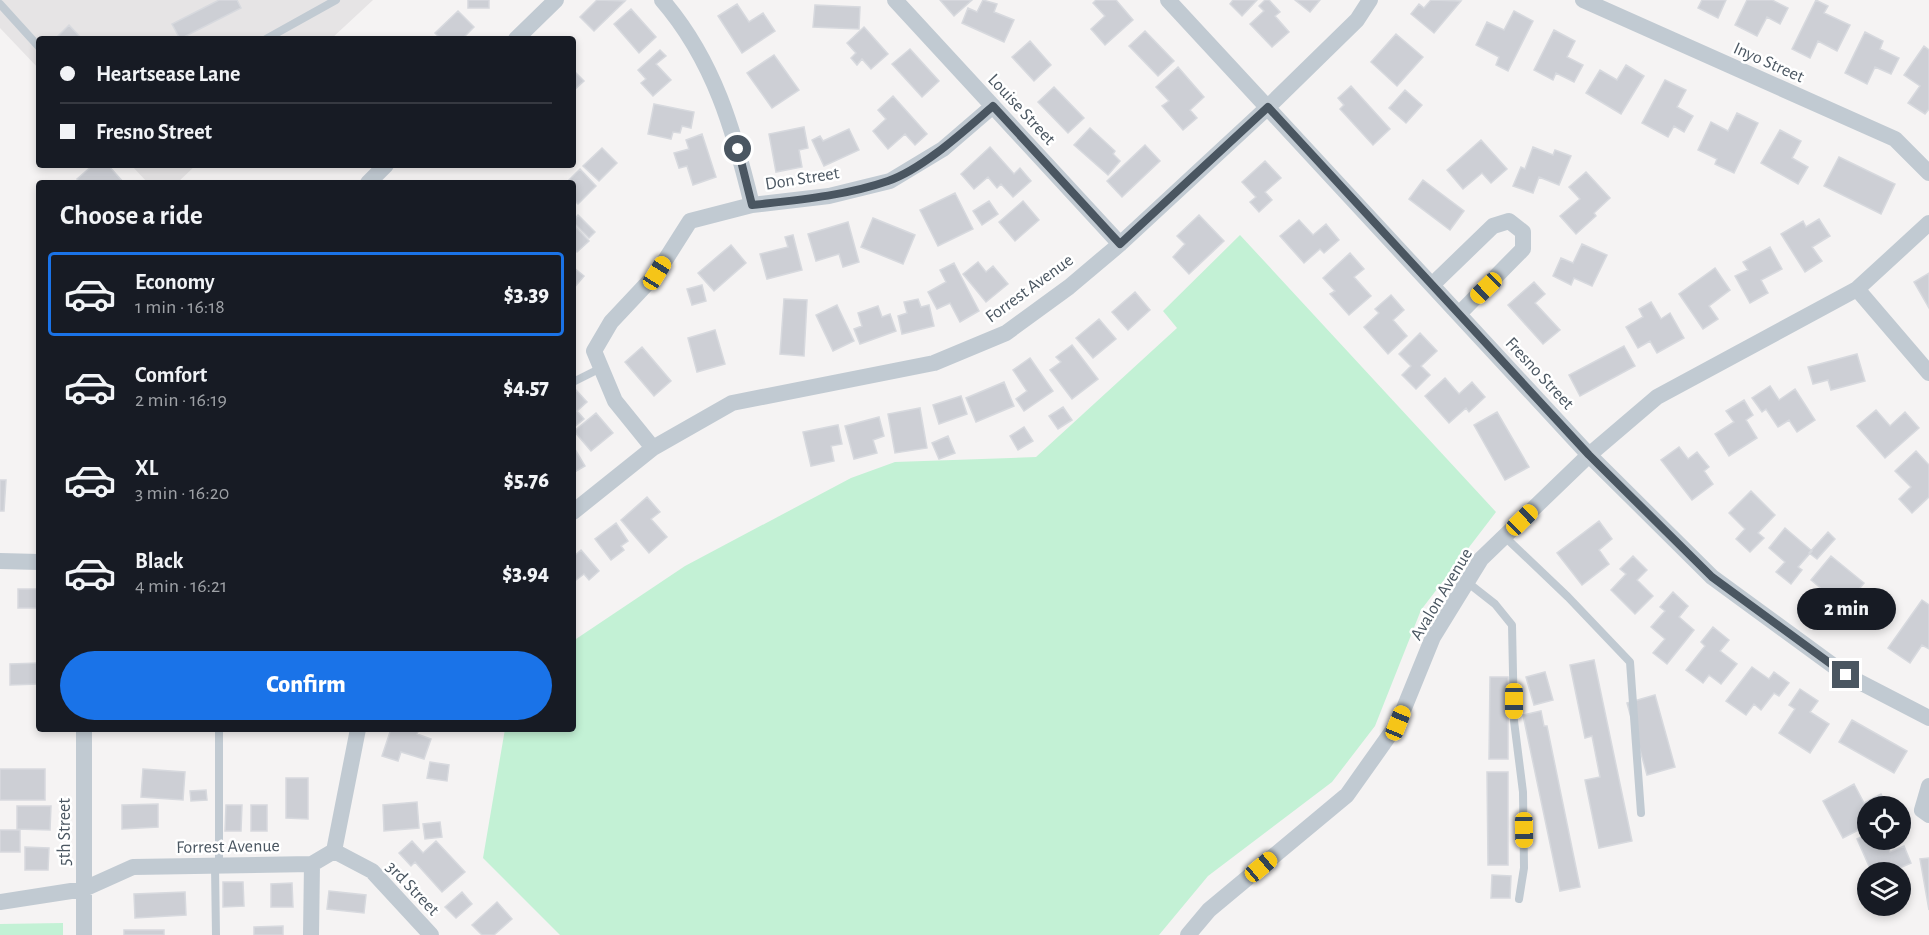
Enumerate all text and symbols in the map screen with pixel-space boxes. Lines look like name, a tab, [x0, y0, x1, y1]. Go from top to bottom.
street label: Inyo Street	[1731, 39, 1807, 87]
text: Heartsease Lane	[96, 63, 240, 85]
street label: Louise Street	[984, 71, 1059, 149]
text: Fresno Street	[96, 121, 212, 143]
route start	[724, 135, 751, 162]
street label: Don Street	[764, 164, 841, 194]
text: Choose a ride	[60, 202, 203, 229]
street label: Forrest Avenue	[982, 251, 1077, 327]
car	[640, 253, 674, 293]
icon: car	[63, 267, 117, 321]
car	[1467, 269, 1505, 307]
text: Economy	[135, 271, 215, 293]
text: $3.39	[504, 283, 549, 305]
text: 1 min · 16:18	[135, 297, 225, 317]
street label: Fresno Street	[1502, 334, 1577, 413]
icon: car	[63, 360, 117, 414]
text: Comfort	[135, 364, 207, 386]
text: $4.57	[503, 376, 549, 398]
text: 2 min · 16:19	[135, 390, 227, 410]
icon: car	[63, 453, 117, 507]
text: XL	[135, 457, 158, 479]
text: $5.76	[504, 469, 549, 491]
text: 3 min · 16:20	[135, 483, 229, 503]
car	[1503, 501, 1541, 539]
icon: car	[63, 546, 117, 600]
street label: Avalon Avenue	[1407, 546, 1476, 644]
text: Black	[135, 550, 183, 572]
text: $3.94	[502, 562, 549, 584]
text: 4 min · 16:21	[135, 576, 227, 596]
callout: 2 min	[1796, 588, 1896, 630]
text: 2 min	[1824, 599, 1869, 619]
button: Confirm	[60, 651, 552, 720]
route end	[1832, 661, 1859, 688]
car	[1505, 683, 1523, 719]
car	[1383, 703, 1413, 743]
map controls	[1857, 796, 1911, 916]
button: locate	[1857, 796, 1911, 850]
street label: 5th Street	[56, 798, 74, 866]
car	[1515, 812, 1533, 848]
street label: Forrest Avenue	[176, 837, 280, 857]
car	[1241, 849, 1281, 885]
street label: 3rd Street	[382, 858, 443, 920]
button: layers	[1857, 862, 1911, 916]

